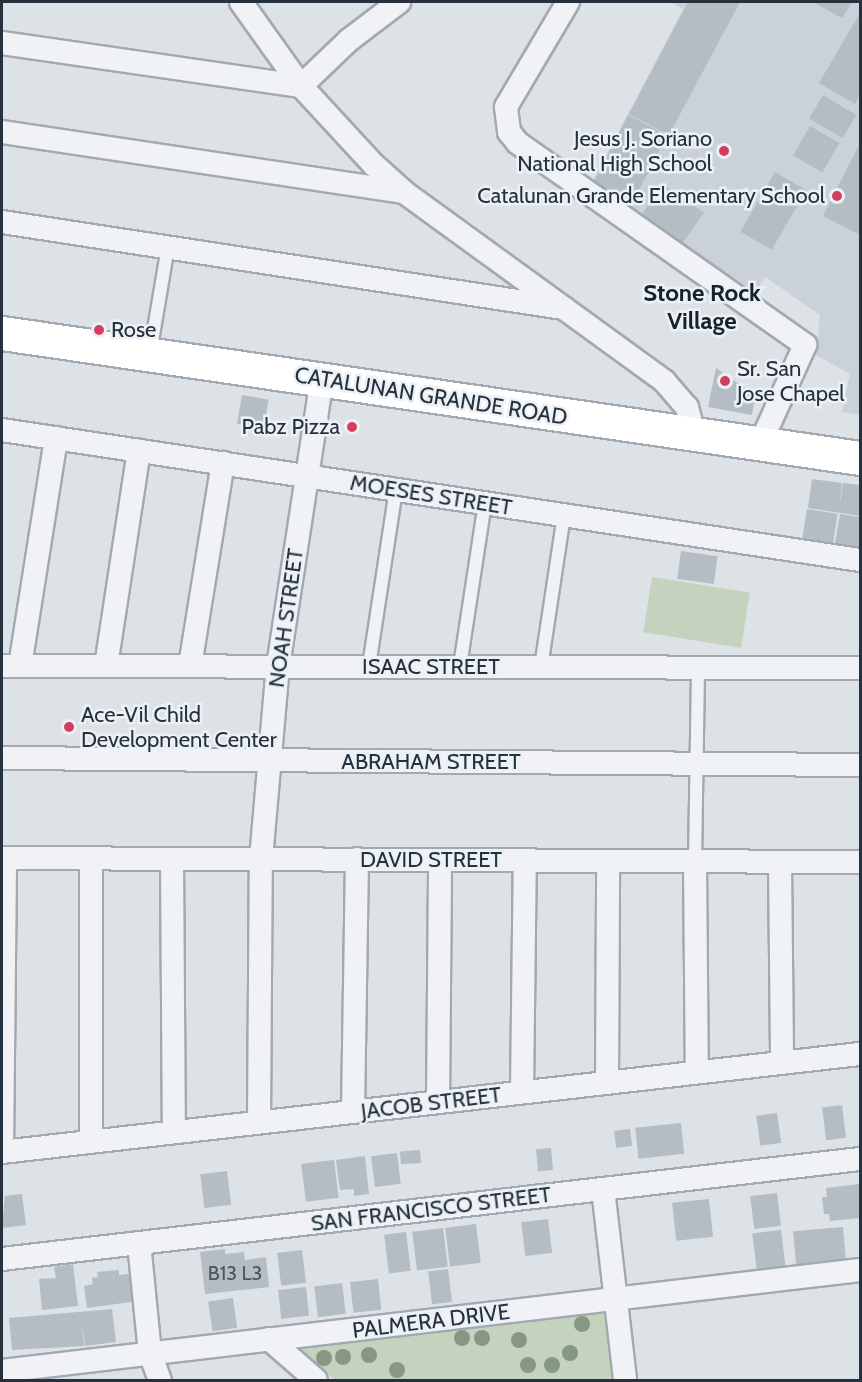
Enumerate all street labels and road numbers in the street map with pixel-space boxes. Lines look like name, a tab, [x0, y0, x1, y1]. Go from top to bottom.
street label: CATALUNAN GRANDE ROAD	[293, 361, 569, 431]
street label: MOESES STREET	[348, 469, 514, 521]
street label: NOAH STREET	[263, 547, 309, 689]
street label: ISAAC STREET	[362, 654, 500, 680]
street label: ABRAHAM STREET	[341, 749, 521, 775]
street label: DAVID STREET	[360, 847, 502, 873]
street label: JACOB STREET	[359, 1081, 503, 1125]
street label: SAN FRANCISCO STREET	[309, 1181, 553, 1237]
street label: PALMERA DRIVE	[351, 1298, 511, 1344]

